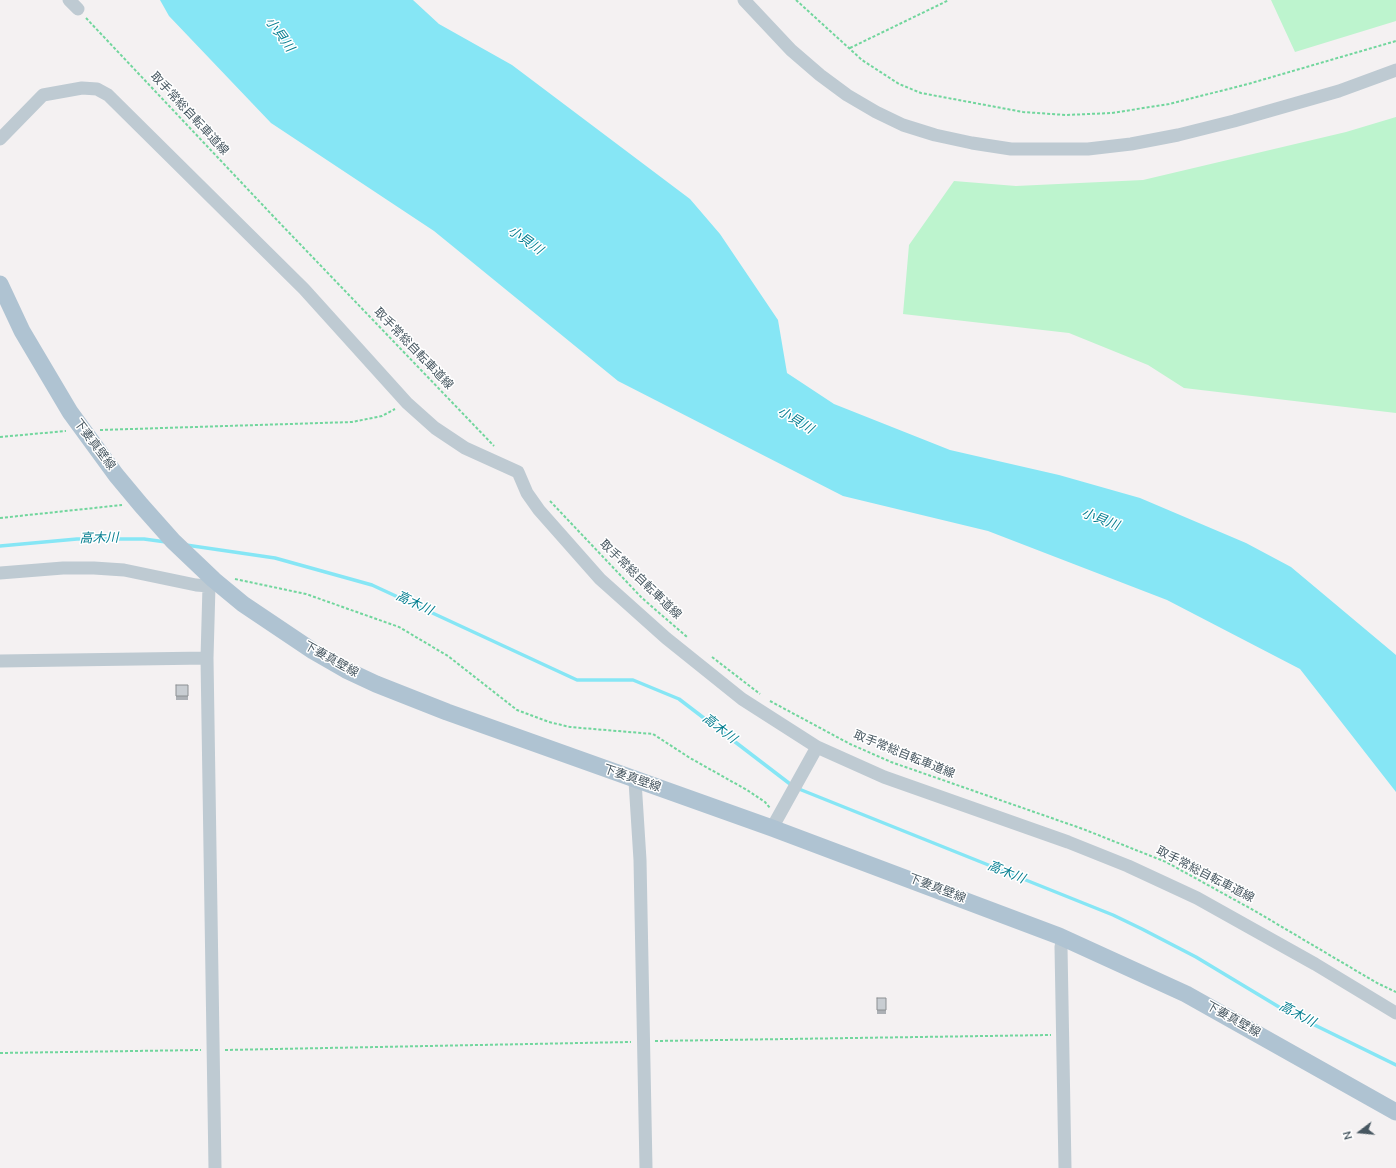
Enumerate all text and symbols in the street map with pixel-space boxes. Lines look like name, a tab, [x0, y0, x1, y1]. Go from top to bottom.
water label: 小貝川	[261, 15, 297, 55]
street label: 取手常総自転車道線	[147, 70, 231, 158]
water label: 小貝川	[505, 223, 545, 259]
street label: 取手常総自転車道線	[370, 305, 456, 393]
water label: 小貝川	[774, 404, 816, 438]
street label: 下妻真壁線	[70, 417, 118, 473]
water label: 小貝川	[1079, 506, 1121, 534]
water label: 高木川	[79, 531, 119, 547]
street label: 取手常総自転車道線	[596, 537, 684, 623]
water label: 高木川	[393, 589, 435, 619]
street label: 下妻真壁線	[301, 639, 361, 681]
water label: 高木川	[699, 711, 739, 747]
street label: 取手常総自転車道線	[851, 728, 957, 782]
street label: 下妻真壁線	[601, 762, 663, 796]
street label: 取手常総自転車道線	[1154, 844, 1256, 906]
water label: 高木川	[985, 858, 1027, 888]
street label: 下妻真壁線	[906, 872, 968, 906]
street label: 下妻真壁線	[1203, 999, 1263, 1041]
water label: 高木川	[1276, 999, 1318, 1031]
north arrow	[1340, 1112, 1380, 1152]
text: N	[1340, 1129, 1356, 1141]

